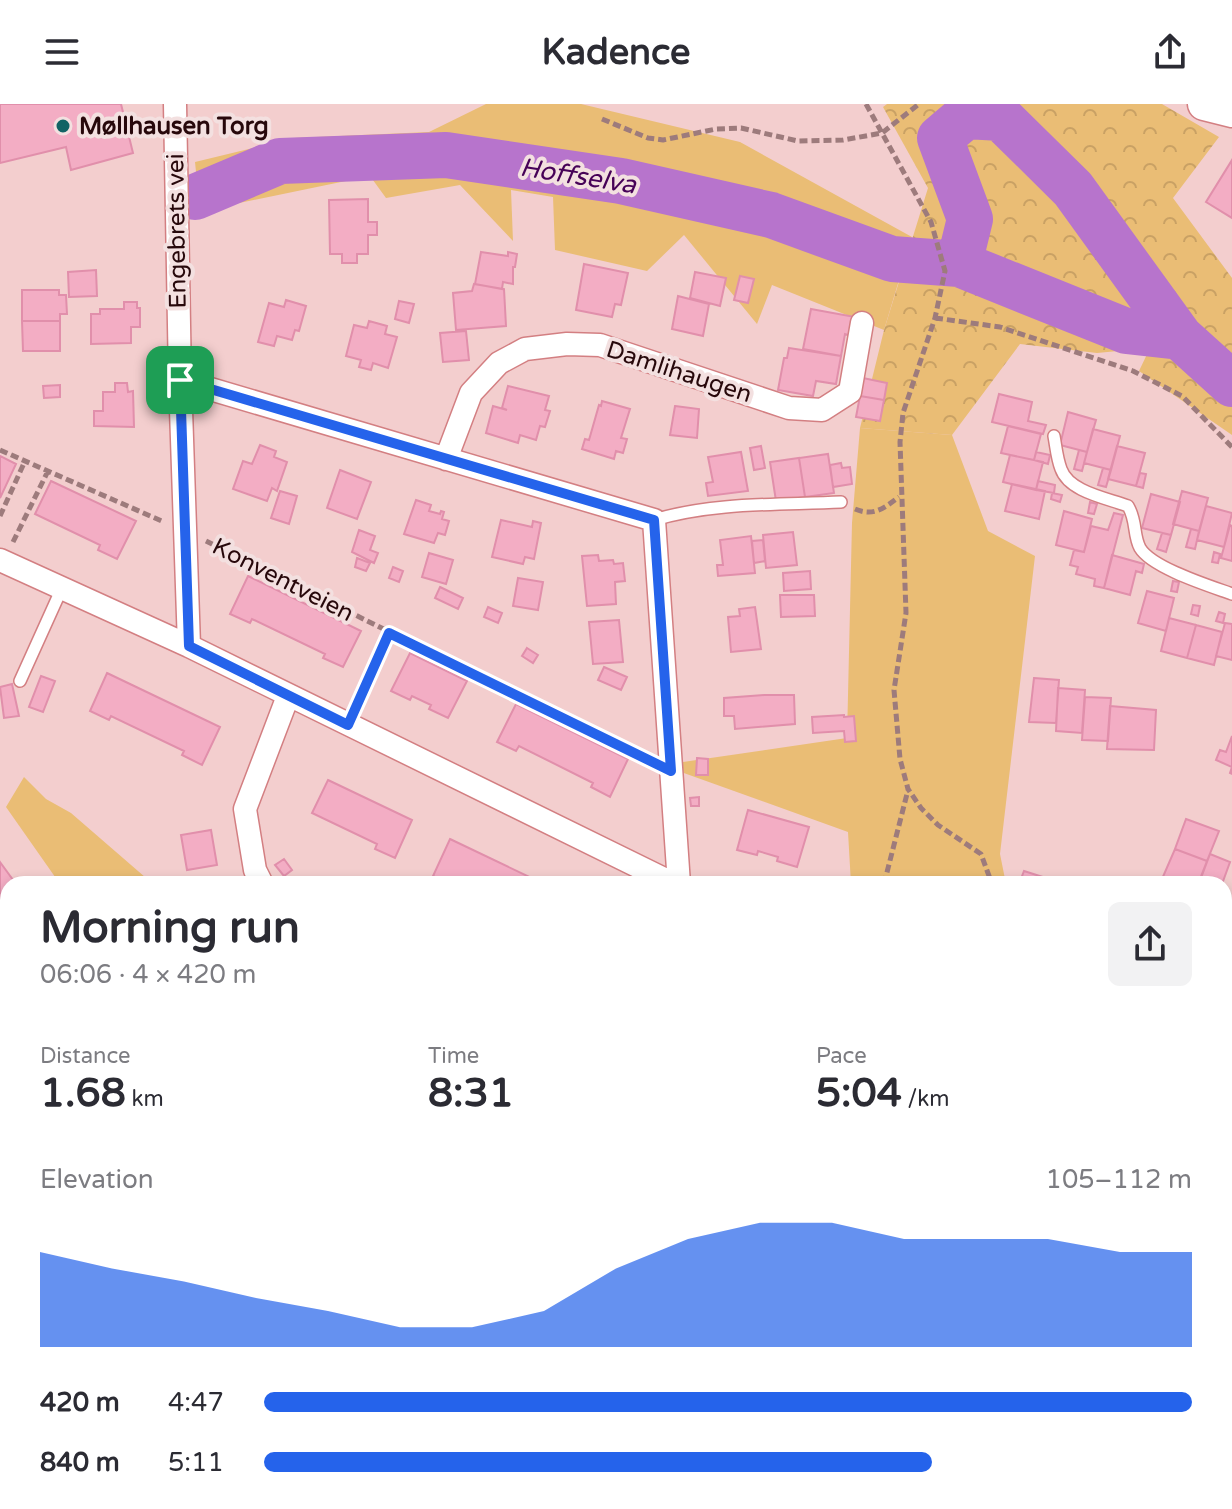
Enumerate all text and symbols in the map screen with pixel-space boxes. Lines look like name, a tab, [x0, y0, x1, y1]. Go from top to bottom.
icon: menu	[40, 30, 84, 74]
icon: share	[1148, 30, 1192, 74]
text: Kadence	[542, 31, 690, 74]
place label: Møllhausen Torg	[79, 112, 269, 141]
marker: Møllhausen Torg	[54, 117, 72, 135]
water label: Hoffselva	[518, 152, 640, 201]
street label: Engebrets vei	[161, 153, 193, 309]
street label: Damlihaugen	[603, 335, 755, 409]
pin	[146, 346, 214, 414]
icon: arrive	[158, 358, 202, 402]
street label: Konventveien	[207, 532, 359, 628]
text: Morning run	[40, 902, 300, 955]
button: share	[1108, 902, 1192, 986]
text: 06:06 · 4 × 420 m	[40, 959, 256, 990]
text: Distance	[40, 1043, 131, 1069]
text: Time	[428, 1043, 479, 1069]
text: Pace	[816, 1043, 867, 1069]
text: 1.68	[40, 1069, 126, 1117]
text: 8:31	[428, 1069, 514, 1117]
text: 5:04	[816, 1069, 902, 1117]
text: km	[126, 1086, 164, 1112]
text: /km	[902, 1086, 949, 1112]
text: Elevation	[40, 1164, 154, 1195]
text: 105–112 m	[1046, 1164, 1192, 1195]
text: 420 m	[40, 1387, 120, 1418]
text: 4:47	[168, 1387, 224, 1418]
text: 840 m	[40, 1447, 120, 1478]
text: 5:11	[168, 1447, 224, 1478]

